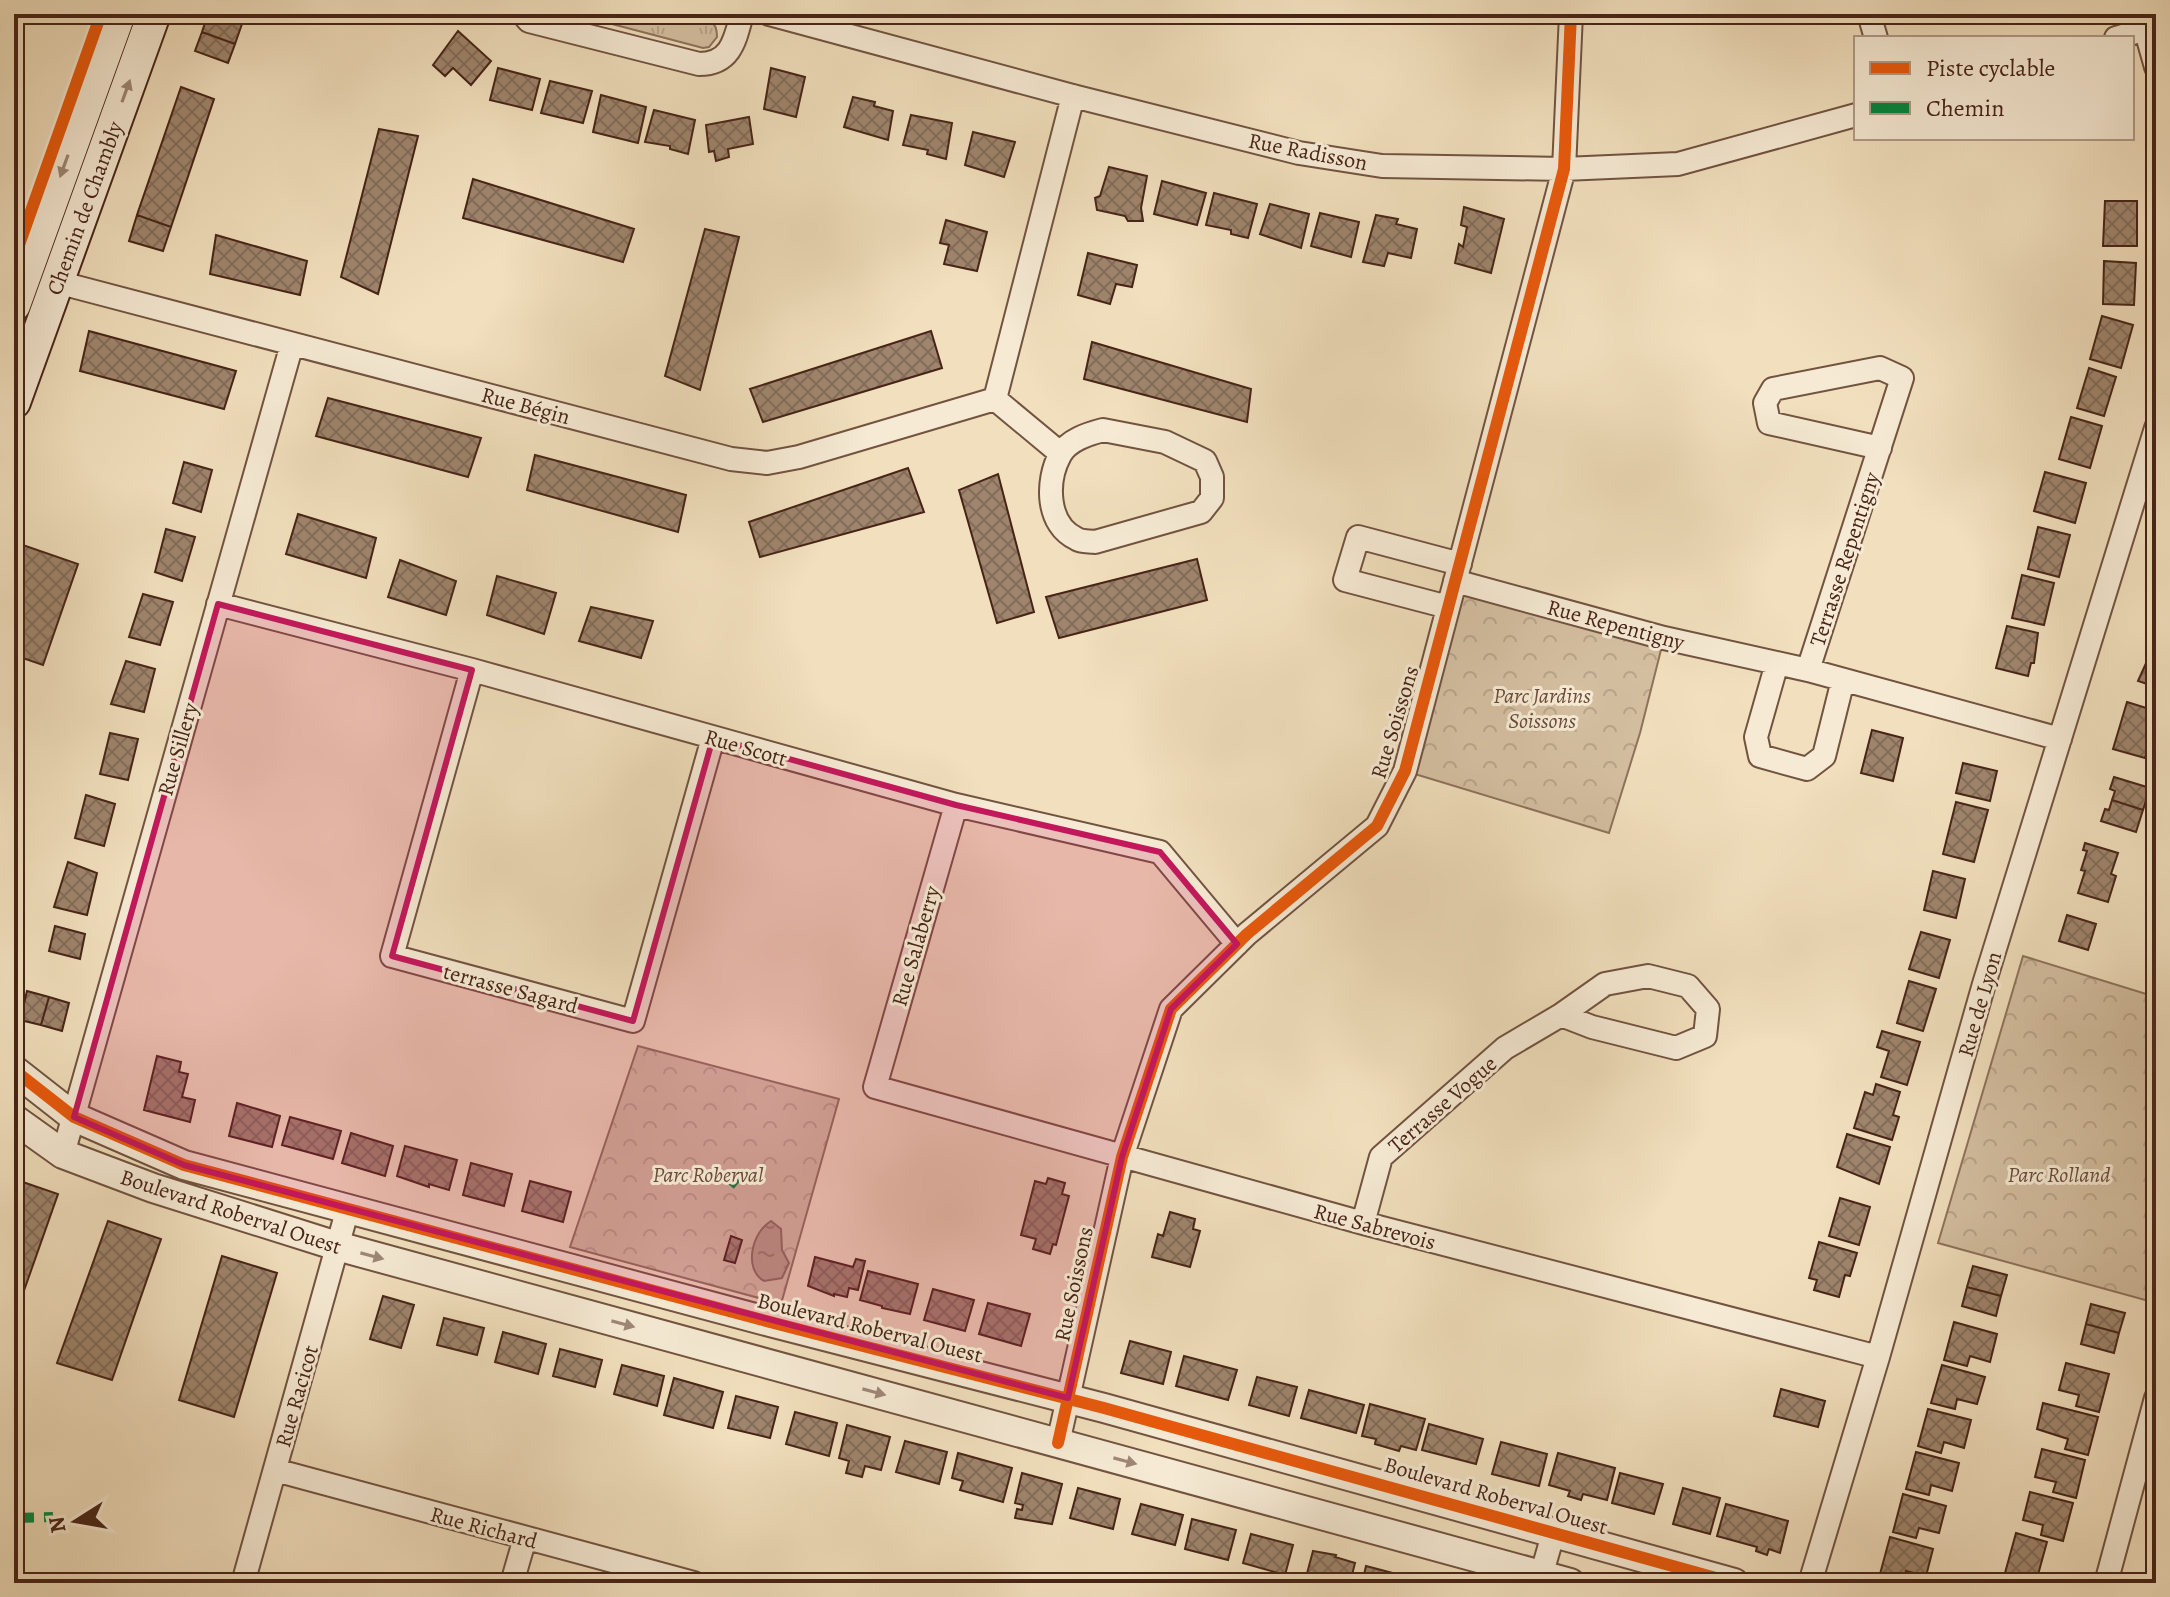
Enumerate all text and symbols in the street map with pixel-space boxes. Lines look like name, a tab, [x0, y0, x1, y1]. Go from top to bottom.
legend	[1854, 36, 2134, 140]
text: Piste cyclable	[1926, 52, 2055, 84]
one-way arrow	[120, 79, 133, 103]
text: Chemin	[1926, 92, 2004, 124]
street label: Chemin de Chambly	[40, 117, 130, 299]
street label: Rue Radisson	[1246, 126, 1370, 178]
one-way arrow	[57, 155, 70, 179]
street label: Rue Bégin	[478, 380, 573, 432]
street label: Terrasse Repentigny	[1803, 468, 1887, 650]
street label: Rue Repentigny	[1544, 592, 1688, 658]
street label: Rue Soissons	[1364, 662, 1426, 783]
park label: Parc Jardins Soissons	[1493, 681, 1591, 736]
street label: Rue Sillery	[150, 699, 206, 799]
street label: Rue Scott	[701, 722, 791, 774]
street label: Rue Salaberry	[884, 882, 948, 1010]
street label: Rue de Lyon	[1951, 948, 2009, 1060]
street label: terrasse Sagard	[440, 957, 582, 1021]
street label: Terrasse Vogue	[1382, 1049, 1503, 1160]
park label: Parc Roberval	[653, 1160, 764, 1190]
park label: Parc Rolland	[2008, 1160, 2110, 1190]
street label: Boulevard Roberval Ouest	[116, 1162, 345, 1262]
street label: Rue Sabrevois	[1310, 1196, 1439, 1258]
street label: Rue Soissons	[1047, 1224, 1101, 1344]
one-way arrow	[360, 1250, 385, 1262]
street label: Boulevard Roberval Ouest	[754, 1285, 986, 1370]
one-way arrow	[611, 1318, 636, 1331]
street label: Rue Racicot	[268, 1342, 326, 1451]
one-way arrow	[862, 1386, 886, 1399]
street label: Boulevard Roberval Ouest	[1381, 1450, 1611, 1542]
one-way arrow	[1112, 1456, 1137, 1468]
north arrow	[36, 1481, 116, 1561]
street label: Rue Richard	[427, 1499, 541, 1557]
text: N	[41, 1514, 74, 1535]

